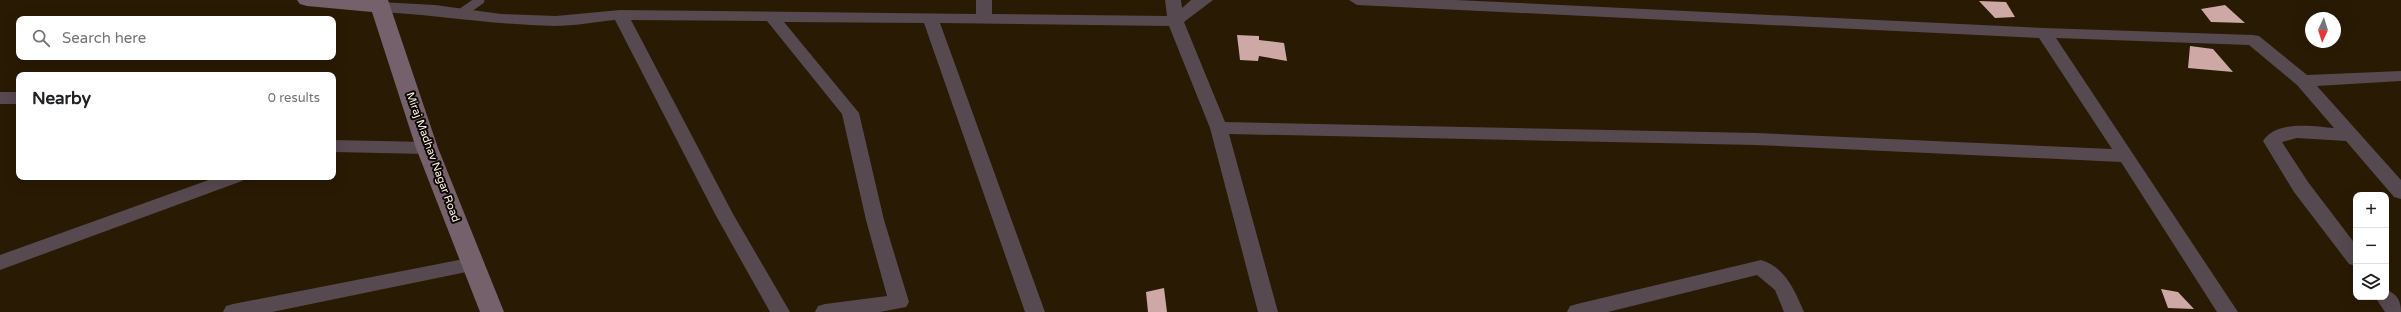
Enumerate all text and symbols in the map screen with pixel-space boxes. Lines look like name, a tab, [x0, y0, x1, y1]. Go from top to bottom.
north arrow	[2305, 12, 2341, 48]
search box	[16, 16, 336, 60]
icon: search	[30, 27, 52, 49]
text: Search here	[62, 29, 146, 47]
text: Nearby	[32, 88, 91, 109]
text: 0 results	[268, 90, 320, 106]
street label: Miraj Madhav Nagar Road	[403, 90, 463, 224]
map controls	[2353, 192, 2389, 300]
button: +	[2353, 192, 2389, 228]
button: −	[2353, 228, 2389, 264]
button: layers	[2353, 264, 2389, 300]

